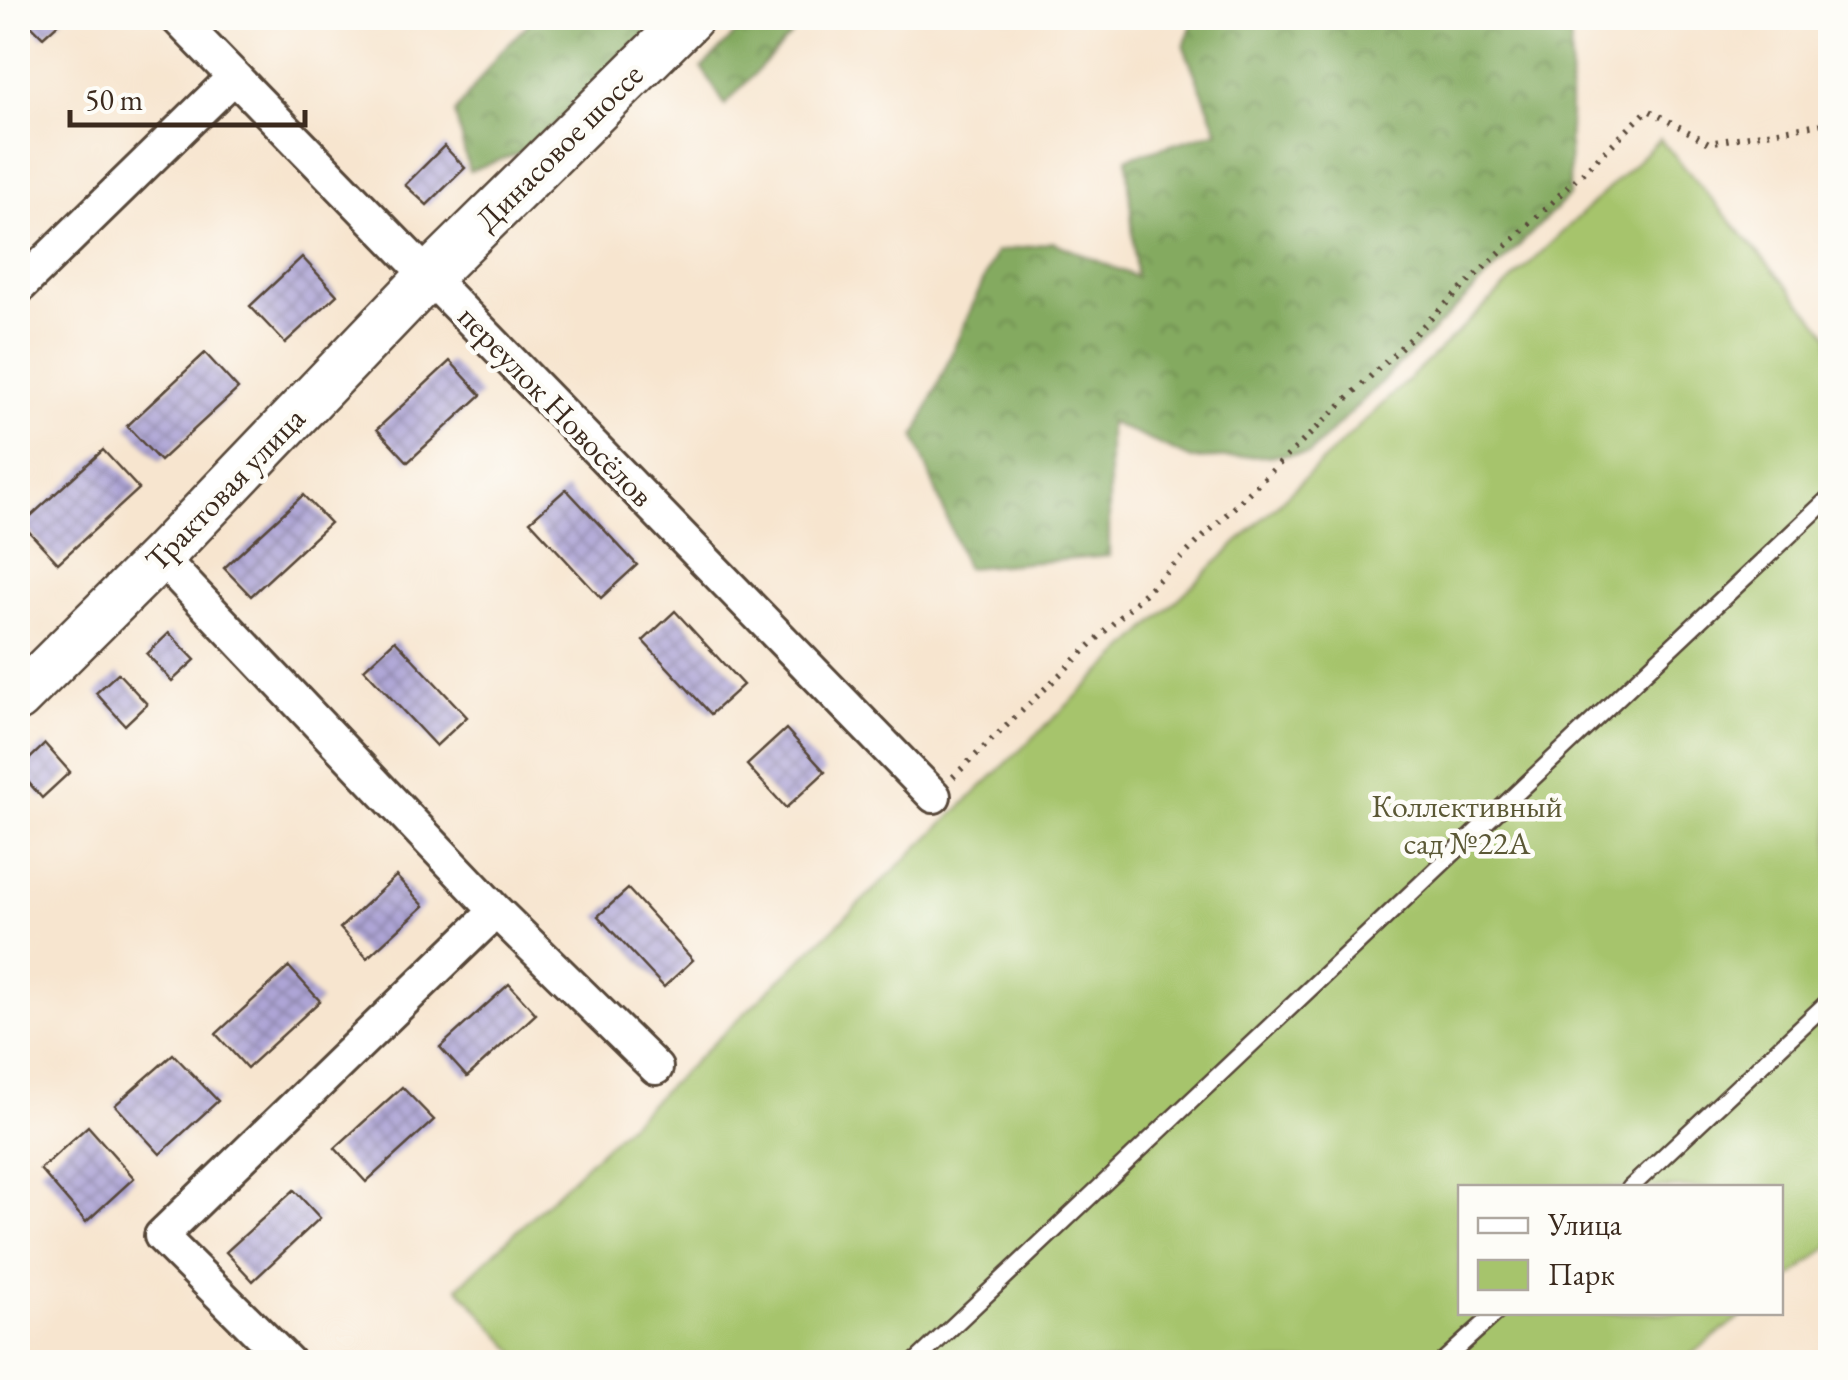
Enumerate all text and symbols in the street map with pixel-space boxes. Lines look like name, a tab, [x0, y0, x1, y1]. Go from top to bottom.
street label: Динасовое шоссе	[466, 54, 652, 240]
scale bar	[70, 65, 305, 127]
text: 50 m	[85, 80, 143, 119]
street label: переулок Новосёлов	[449, 296, 663, 516]
street label: Трактовая улица	[136, 398, 314, 580]
park label: Коллективный сад №22А	[1372, 785, 1563, 864]
legend	[1458, 1185, 1783, 1315]
text: Улица	[1547, 1205, 1622, 1244]
text: Парк	[1548, 1255, 1615, 1294]

